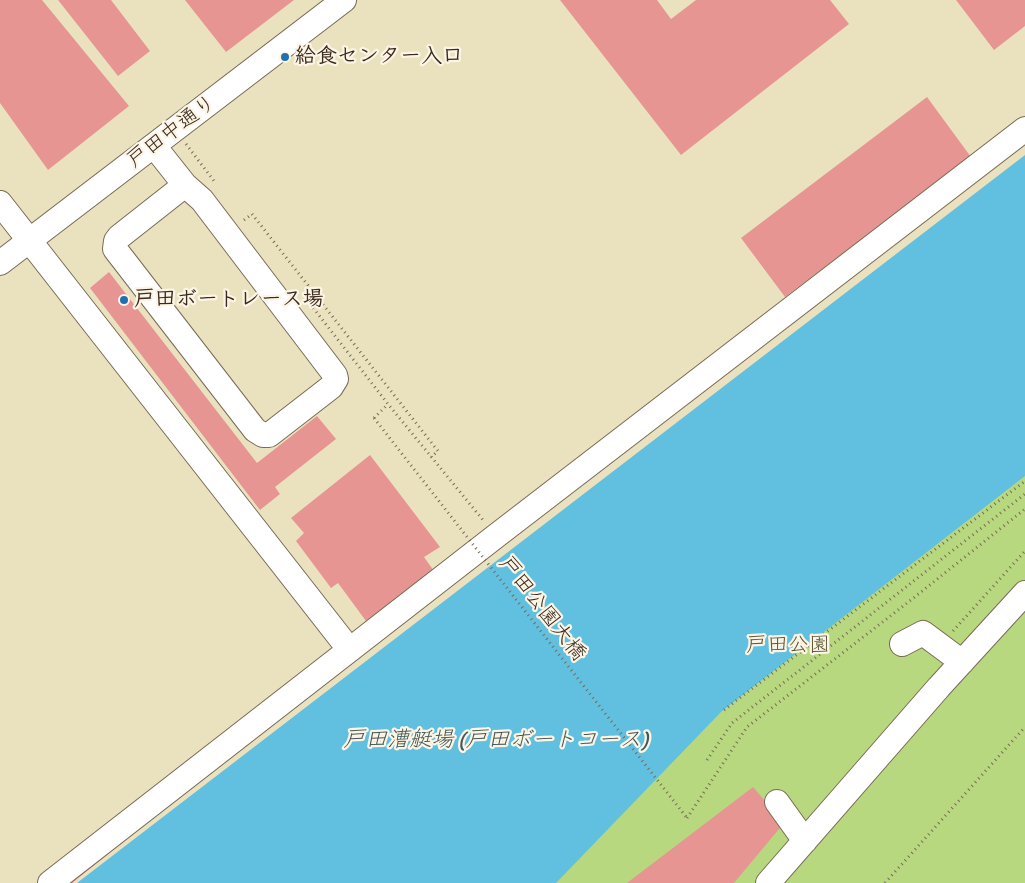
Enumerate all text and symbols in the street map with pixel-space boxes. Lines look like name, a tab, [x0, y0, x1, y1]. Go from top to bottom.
place label: 給食センター入口	[295, 44, 463, 70]
marker: 給食センター入口	[279, 51, 291, 63]
street label: 戸田中通り	[122, 90, 222, 174]
place label: 戸田ボートレース場	[134, 287, 324, 313]
marker: 戸田ボートレース場	[118, 294, 130, 306]
street label: 戸田公園大橋	[493, 552, 591, 666]
park label: 戸田公園	[746, 633, 830, 659]
water label: 戸田漕艇場 (戸田ボートコース)	[343, 727, 649, 753]

